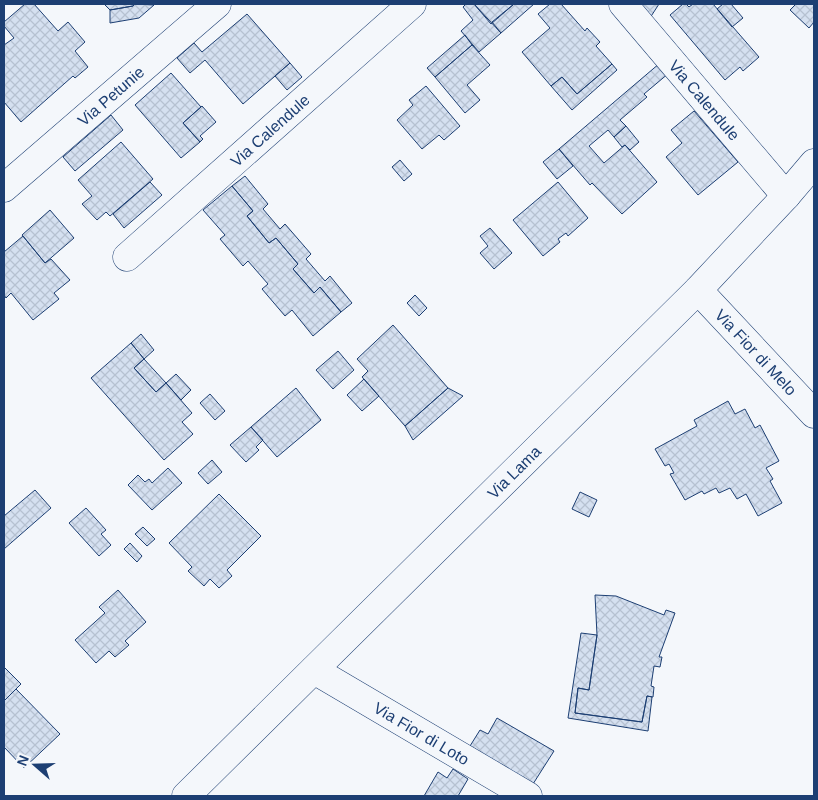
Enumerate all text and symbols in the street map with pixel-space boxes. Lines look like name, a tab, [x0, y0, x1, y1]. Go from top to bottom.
street label: Via Calendule	[666, 57, 743, 144]
street label: Via Petunie	[74, 63, 147, 129]
street label: Via Calendule	[227, 91, 313, 170]
street label: Via Fior di Melo	[712, 306, 800, 398]
street label: Via Lama	[484, 442, 544, 502]
street label: Via Fior di Loto	[371, 699, 472, 768]
north arrow	[10, 740, 60, 790]
text: N	[14, 753, 32, 768]

